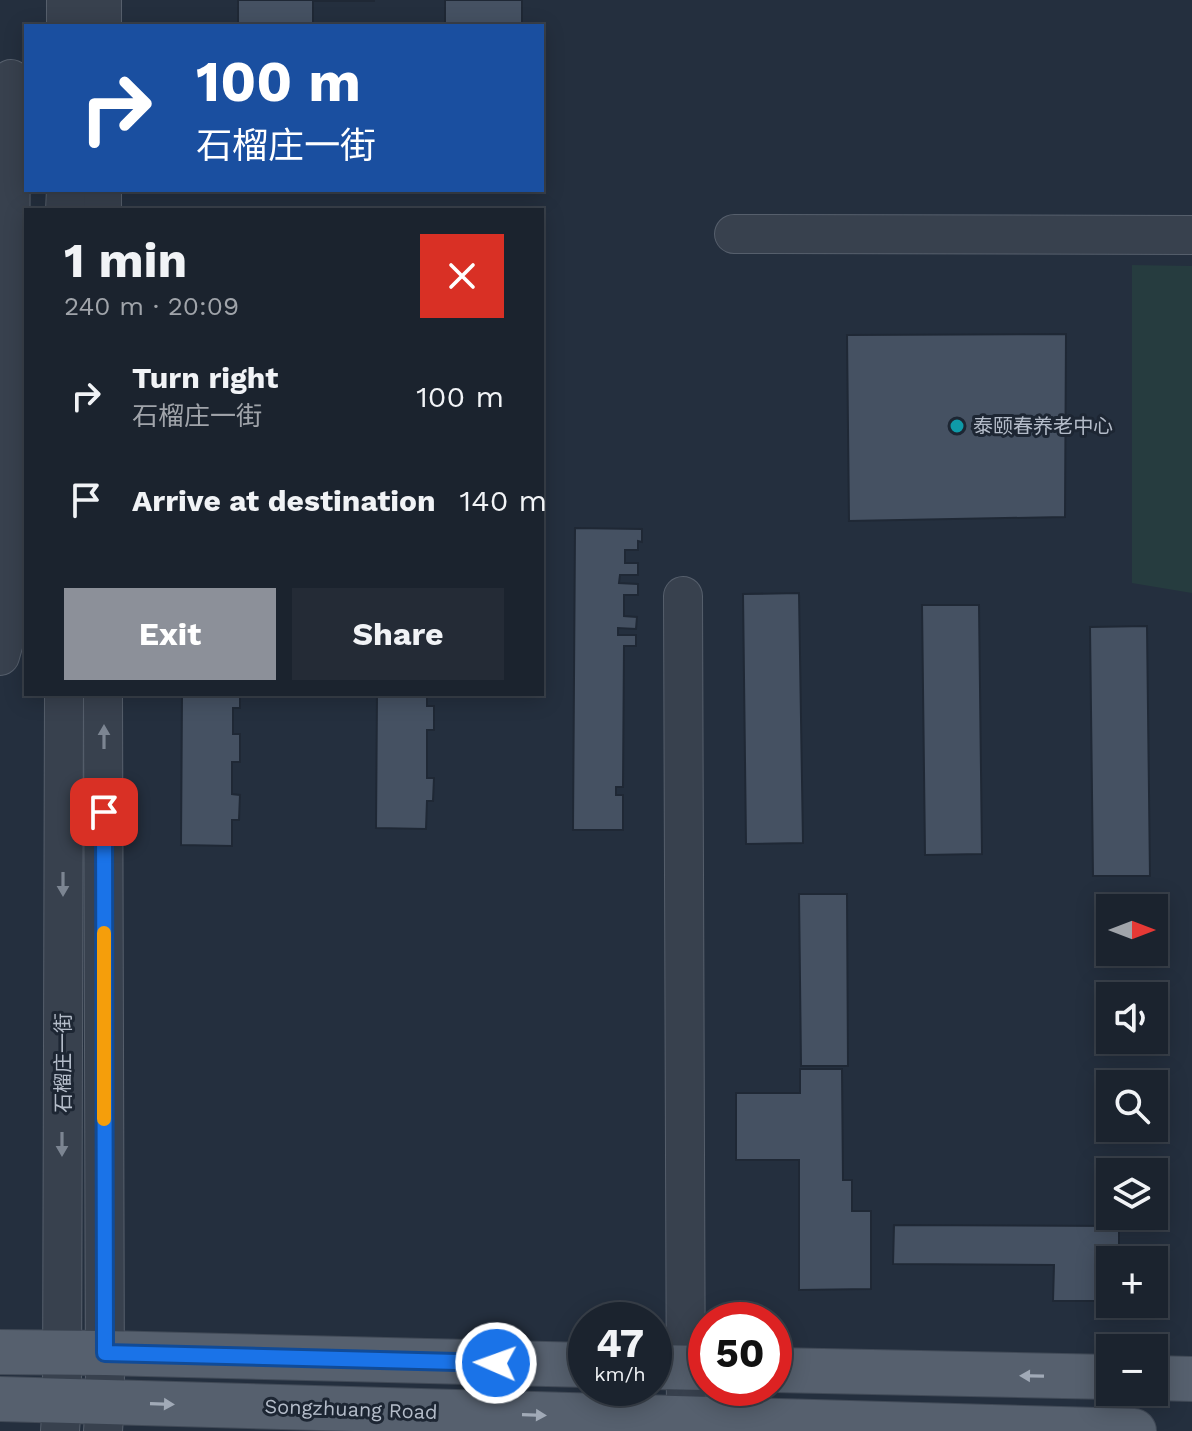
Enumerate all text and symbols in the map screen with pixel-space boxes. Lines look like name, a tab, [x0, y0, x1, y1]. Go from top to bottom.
text: 100 m	[196, 49, 361, 115]
icon: right	[64, 56, 168, 160]
text: 石榴庄一街	[196, 125, 376, 167]
text: 1 min	[64, 232, 187, 289]
button: close	[420, 234, 504, 318]
text: 240 m · 20:09	[64, 291, 239, 321]
text: Turn right	[132, 360, 278, 395]
icon: right	[64, 374, 108, 418]
text: 100 m	[416, 379, 504, 414]
text: 石榴庄一街	[132, 401, 262, 431]
place label: 泰颐春养老中心	[973, 414, 1113, 438]
marker: 泰颐春养老中心	[948, 417, 966, 435]
icon: arrive	[64, 478, 108, 522]
text: Arrive at destination	[132, 483, 436, 518]
text: 140 m	[460, 483, 547, 518]
button: Exit	[64, 588, 276, 680]
button: Share	[292, 588, 504, 680]
one-way arrow	[97, 724, 110, 749]
pin	[70, 778, 138, 846]
icon: arrive	[82, 790, 126, 834]
one-way arrow	[57, 872, 69, 897]
north arrow	[1096, 894, 1168, 966]
map controls	[1096, 894, 1168, 1406]
button: sound	[1096, 982, 1168, 1054]
street label: 石榴庄一街	[51, 1013, 75, 1113]
button: search	[1096, 1070, 1168, 1142]
one-way arrow	[56, 1132, 68, 1157]
button: layers	[1096, 1158, 1168, 1230]
button: +	[1096, 1246, 1168, 1318]
speed limit sign: 50	[688, 1302, 792, 1406]
text: 47	[596, 1320, 644, 1367]
position arrow	[454, 1321, 538, 1405]
button: −	[1096, 1334, 1168, 1406]
text: km/h	[594, 1362, 646, 1386]
one-way arrow	[1019, 1369, 1044, 1382]
street label: Songzhuang Road	[264, 1394, 438, 1424]
one-way arrow	[150, 1397, 175, 1410]
one-way arrow	[522, 1408, 547, 1421]

